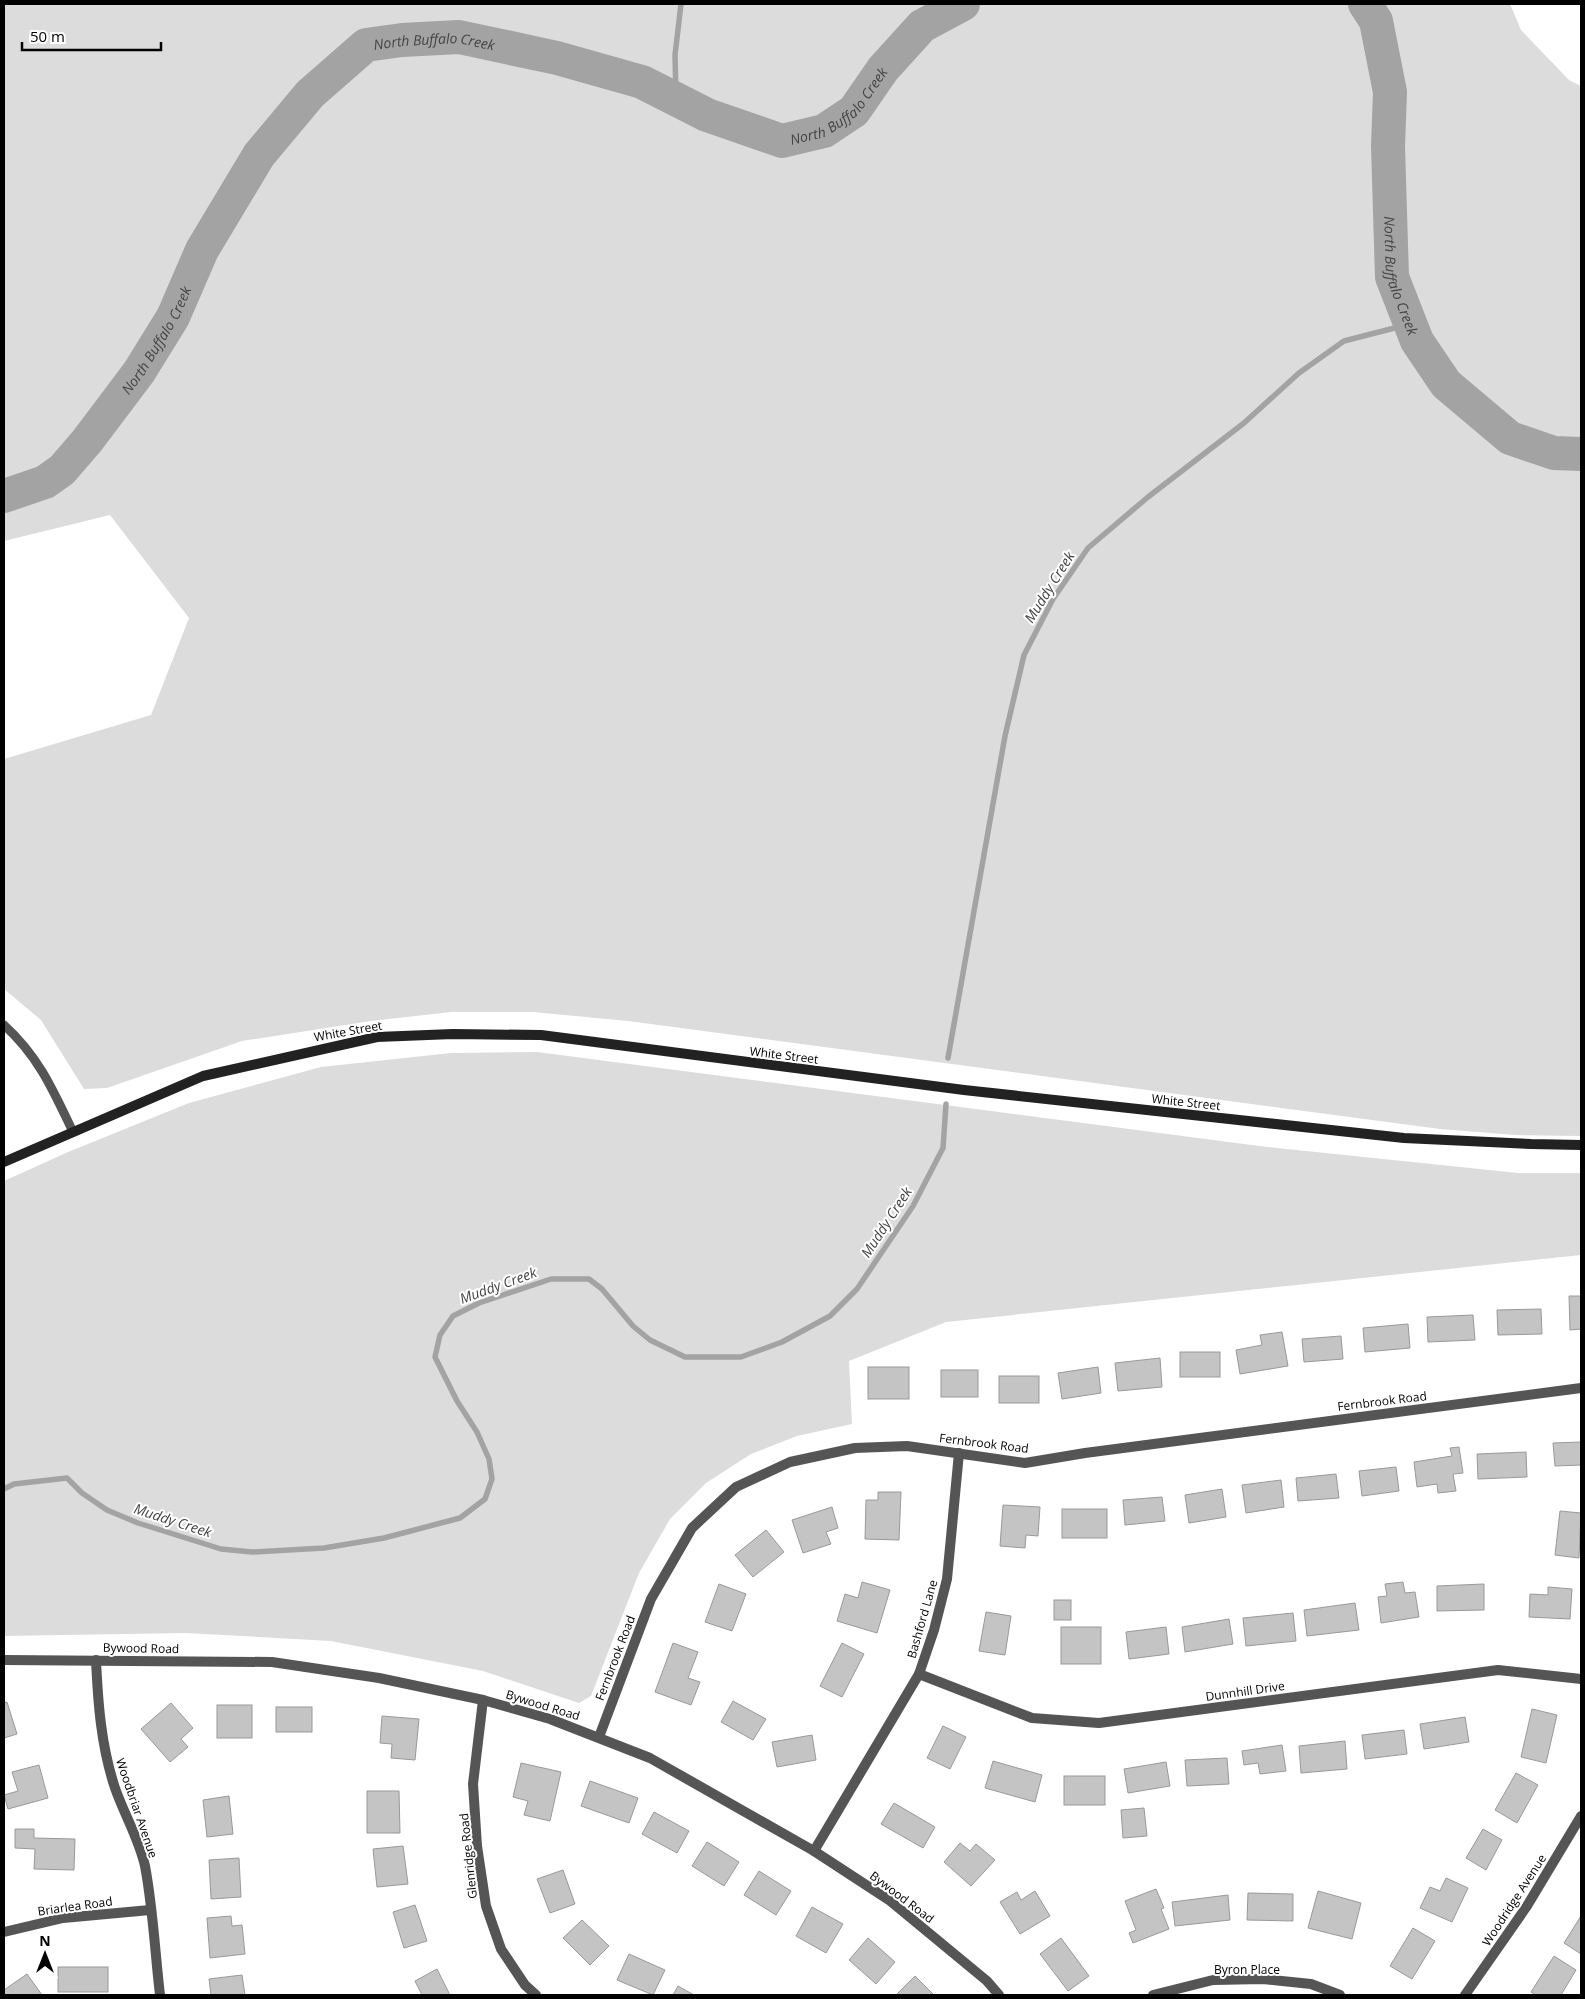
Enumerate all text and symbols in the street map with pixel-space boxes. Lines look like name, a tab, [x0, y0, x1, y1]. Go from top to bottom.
scale bar	[22, 20, 161, 52]
text: 50 m	[30, 26, 65, 46]
water label: North Buffalo Creek	[372, 27, 498, 54]
water label: North Buffalo Creek	[788, 62, 892, 148]
water label: North Buffalo Creek	[1381, 216, 1424, 339]
water label: North Buffalo Creek	[116, 282, 195, 398]
water label: Muddy Creek	[1020, 547, 1079, 626]
street label: White Street	[312, 1017, 384, 1045]
street label: White Street	[749, 1042, 819, 1068]
street label: White Street	[1151, 1090, 1221, 1114]
water label: Muddy Creek	[856, 1182, 917, 1261]
water label: Muddy Creek	[457, 1262, 540, 1308]
street label: Fernbrook Road	[1336, 1387, 1428, 1415]
street label: Fernbrook Road	[938, 1429, 1030, 1457]
water label: Muddy Creek	[132, 1499, 215, 1542]
street label: Bashford Lane	[903, 1577, 941, 1660]
street label: Fernbrook Road	[591, 1613, 639, 1703]
street label: Bywood Road	[103, 1639, 179, 1657]
street label: Dunnhill Drive	[1204, 1677, 1286, 1705]
street label: Bywood Road	[504, 1686, 582, 1724]
street label: Woodbriar Avenue	[112, 1756, 162, 1860]
street label: Glenridge Road	[455, 1812, 481, 1900]
street label: Woodridge Avenue	[1478, 1851, 1550, 1949]
street label: Bywood Road	[866, 1867, 938, 1927]
street label: Briarlea Road	[36, 1892, 114, 1920]
north arrow	[20, 1929, 70, 1979]
text: N	[39, 1931, 51, 1950]
street label: Byron Place	[1214, 1961, 1280, 1978]

